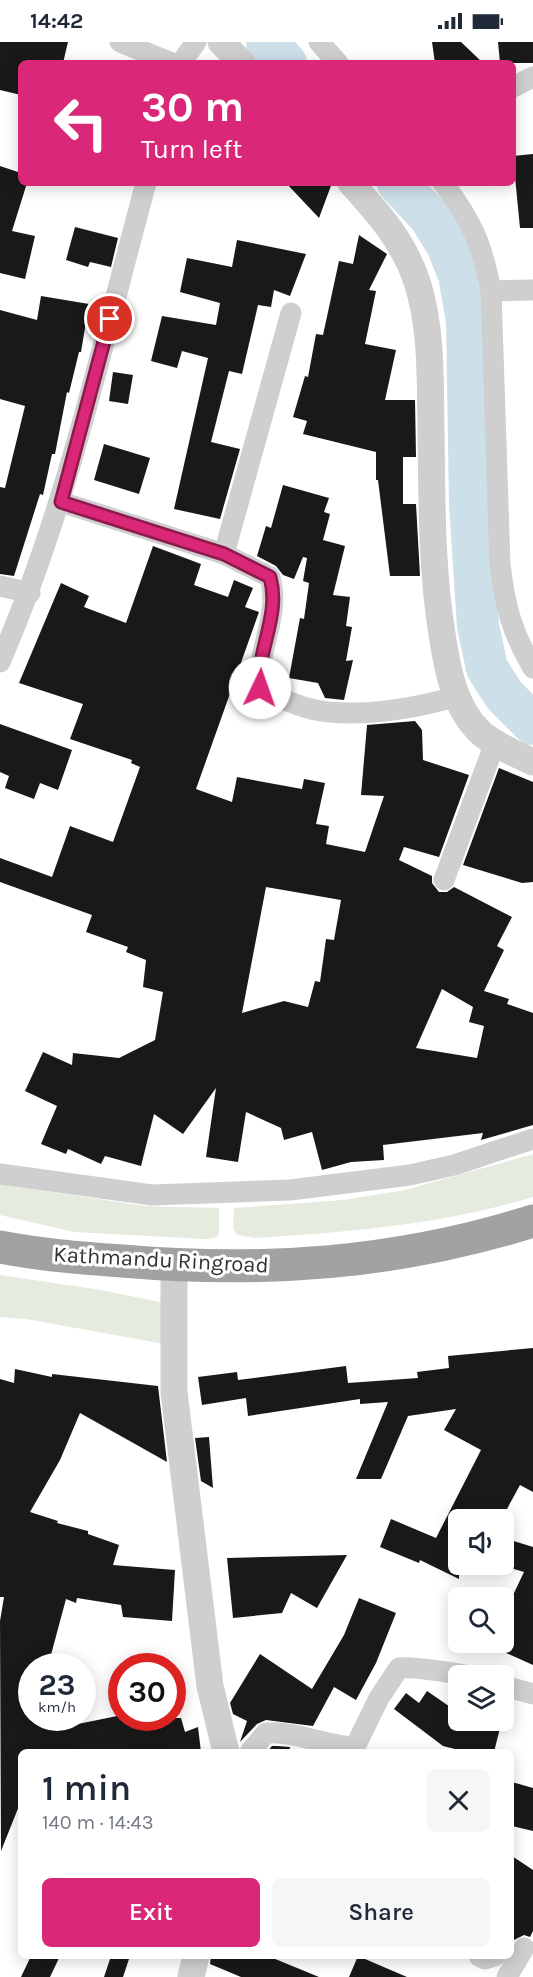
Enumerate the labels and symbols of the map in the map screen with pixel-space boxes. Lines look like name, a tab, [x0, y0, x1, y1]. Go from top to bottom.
pin	[84, 293, 135, 344]
position arrow	[228, 656, 292, 720]
street label: Kathmandu Ringroad	[53, 1241, 269, 1279]
speed limit sign: 30	[108, 1653, 186, 1731]

